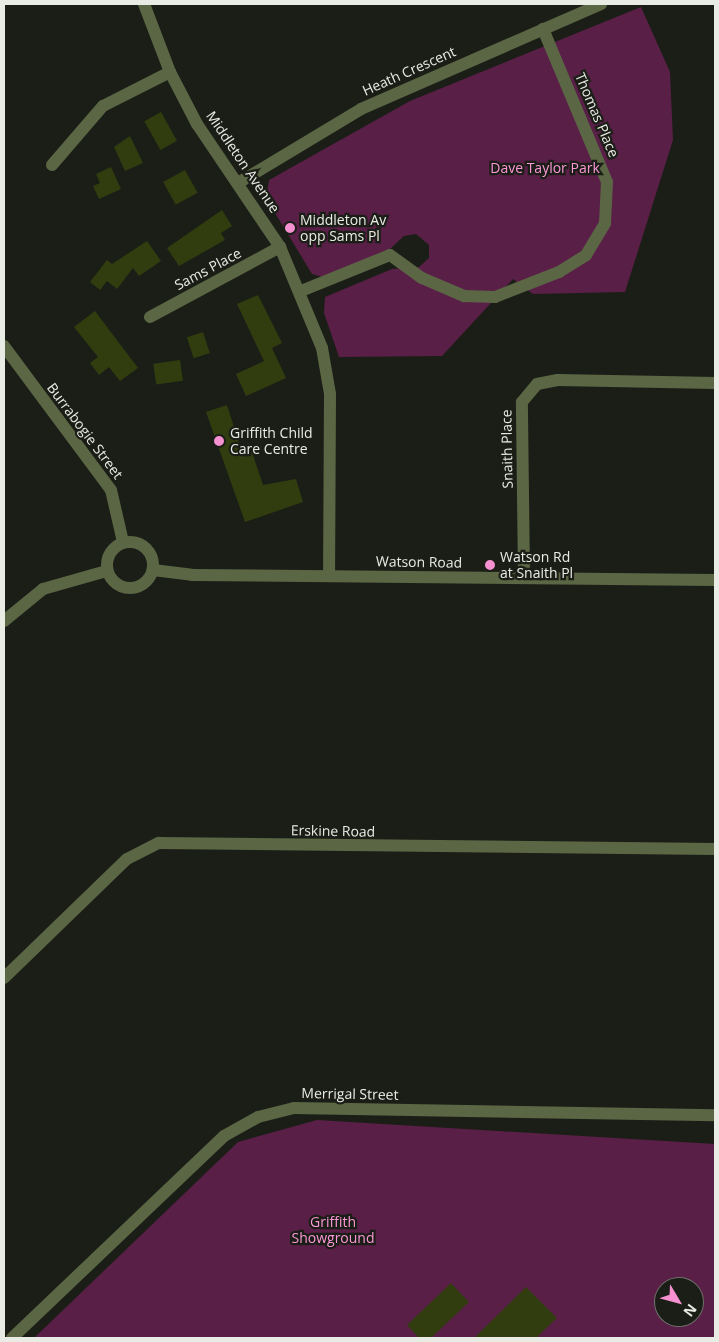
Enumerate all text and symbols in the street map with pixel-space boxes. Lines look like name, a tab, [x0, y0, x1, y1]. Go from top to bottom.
street label: Heath Crescent	[360, 43, 458, 99]
street label: Thomas Place	[572, 70, 622, 160]
street label: Middleton Avenue	[203, 108, 283, 216]
park label: Dave Taylor Park	[490, 160, 600, 176]
place label: Middleton Av opp Sams Pl	[300, 212, 386, 244]
marker: Middleton Av opp Sams Pl	[284, 222, 296, 234]
street label: Sams Place	[172, 244, 244, 294]
street label: Burrabogie Street	[44, 380, 126, 482]
street label: Snaith Place	[498, 409, 516, 489]
place label: Griffith Child Care Centre	[230, 425, 313, 458]
marker: Griffith Child Care Centre	[212, 434, 226, 448]
place label: Watson Rd at Snaith Pl	[500, 549, 573, 582]
street label: Watson Road	[376, 553, 462, 571]
marker: Watson Rd at Snaith Pl	[484, 559, 496, 571]
street label: Erskine Road	[291, 822, 375, 840]
street label: Merrigal Street	[301, 1085, 399, 1103]
park label: Griffith Showground	[291, 1214, 375, 1246]
north arrow	[654, 1277, 704, 1327]
text: N	[680, 1300, 702, 1321]

